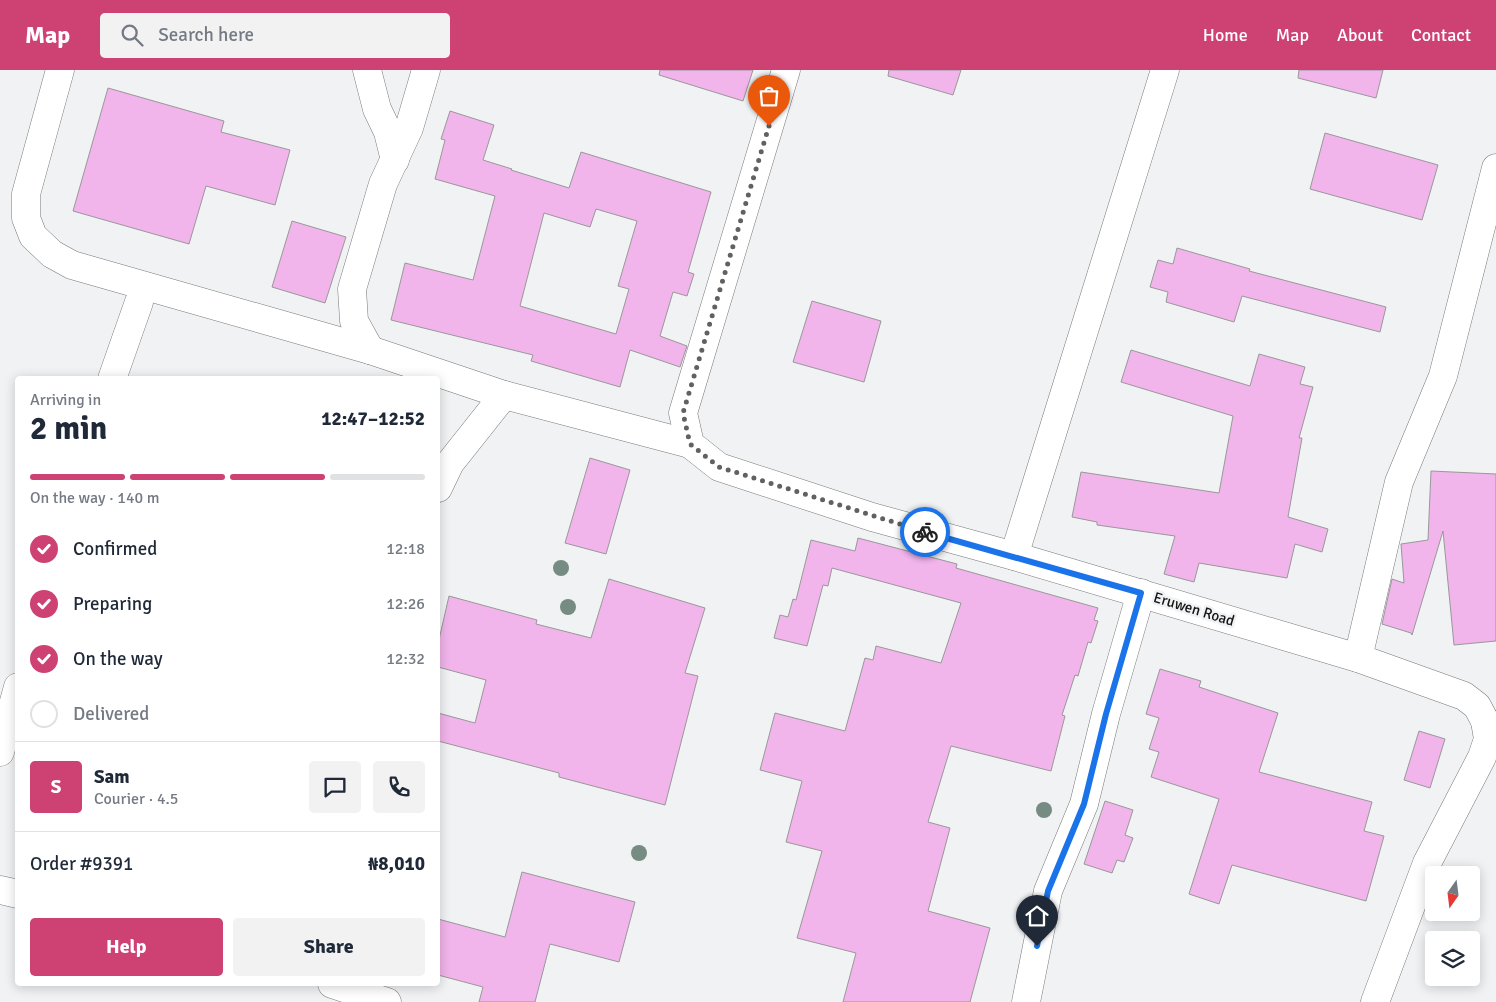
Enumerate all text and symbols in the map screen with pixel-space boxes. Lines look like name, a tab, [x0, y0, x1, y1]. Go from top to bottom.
search box	[100, 13, 450, 58]
text: Map	[25, 20, 70, 50]
icon: search	[118, 21, 146, 49]
text: Search here	[158, 23, 254, 47]
text: Home	[1203, 24, 1248, 46]
text: Map	[1276, 24, 1309, 46]
text: About	[1337, 24, 1383, 46]
text: Contact	[1411, 24, 1471, 46]
pin	[748, 75, 790, 126]
icon: bag	[755, 82, 783, 110]
text: Arriving in	[30, 390, 101, 410]
text: 12:47–12:52	[321, 407, 425, 431]
text: 2 min	[30, 409, 107, 448]
text: On the way · 140 m	[30, 488, 160, 508]
courier	[900, 507, 950, 557]
icon: bike	[911, 518, 939, 546]
icon: check	[30, 535, 58, 563]
text: Confirmed	[73, 537, 157, 561]
text: 12:18	[386, 539, 425, 559]
street label: Eruwen Road	[1151, 588, 1237, 630]
icon: check	[30, 590, 58, 618]
text: Preparing	[73, 592, 152, 616]
text: 12:26	[386, 594, 425, 614]
icon: check	[30, 645, 58, 673]
text: On the way	[73, 647, 163, 671]
text: 12:32	[386, 649, 425, 669]
text: Delivered	[73, 702, 149, 726]
button: chat	[309, 761, 361, 813]
button: phone	[373, 761, 425, 813]
text: Sam	[94, 765, 130, 789]
text: S	[51, 775, 61, 799]
text: Courier · 4.5	[94, 789, 178, 809]
text: Order #9391	[30, 852, 133, 876]
text: ₦8,010	[368, 852, 425, 876]
north arrow	[1425, 866, 1480, 921]
map controls	[1425, 866, 1480, 986]
pin	[1016, 895, 1058, 946]
icon: home	[1023, 902, 1051, 930]
button: Help	[30, 918, 223, 976]
button: Share	[233, 918, 425, 976]
button: layers	[1425, 931, 1480, 986]

